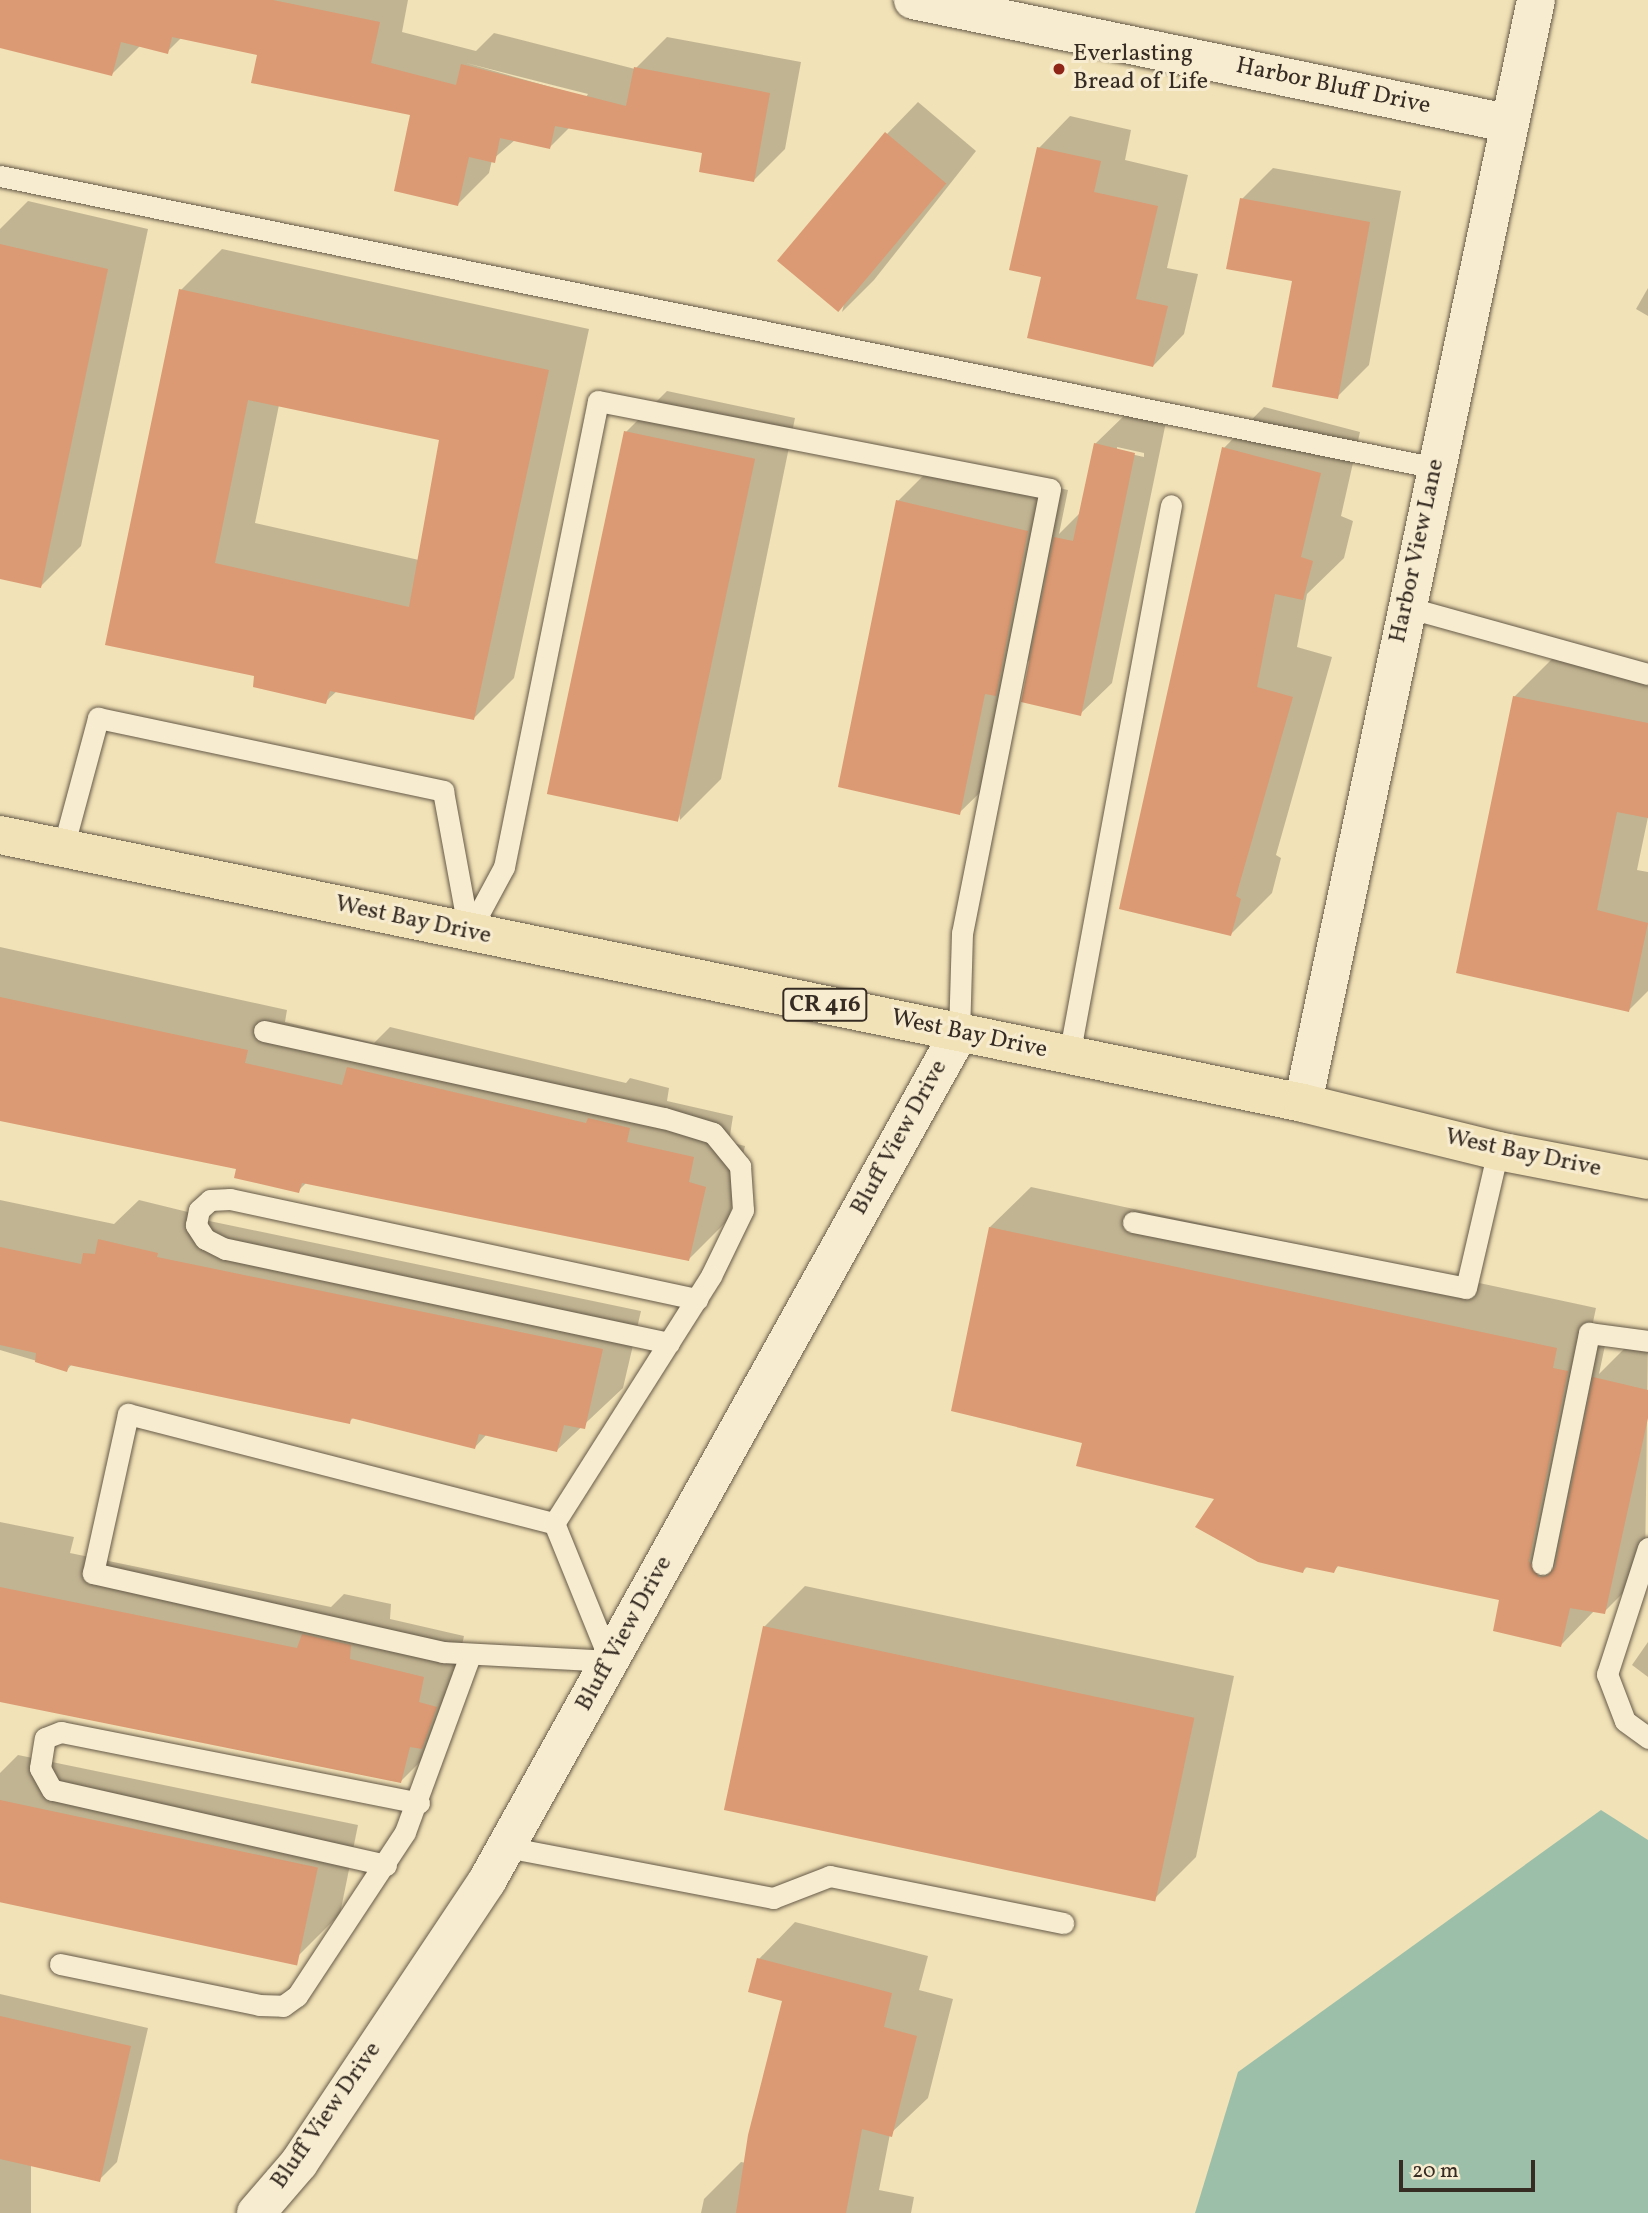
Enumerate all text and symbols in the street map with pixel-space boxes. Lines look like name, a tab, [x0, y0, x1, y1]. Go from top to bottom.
place label: Everlasting Bread of Life	[1073, 41, 1206, 97]
street label: Harbor Bluff Drive	[1234, 53, 1432, 121]
marker: Everlasting Bread of Life	[1051, 61, 1067, 77]
street label: Harbor View Lane	[1384, 456, 1452, 646]
street label: West Bay Drive	[332, 890, 494, 952]
road number: CR 416	[781, 986, 869, 1024]
street label: West Bay Drive	[888, 1004, 1050, 1066]
street label: Bluff View Drive	[846, 1056, 954, 1220]
street label: West Bay Drive	[1442, 1123, 1604, 1185]
street label: Bluff View Drive	[571, 1552, 679, 1716]
street label: Bluff View Drive	[266, 2037, 388, 2195]
scale bar	[1403, 2146, 1540, 2190]
text: 20 m	[1412, 2157, 1458, 2186]

